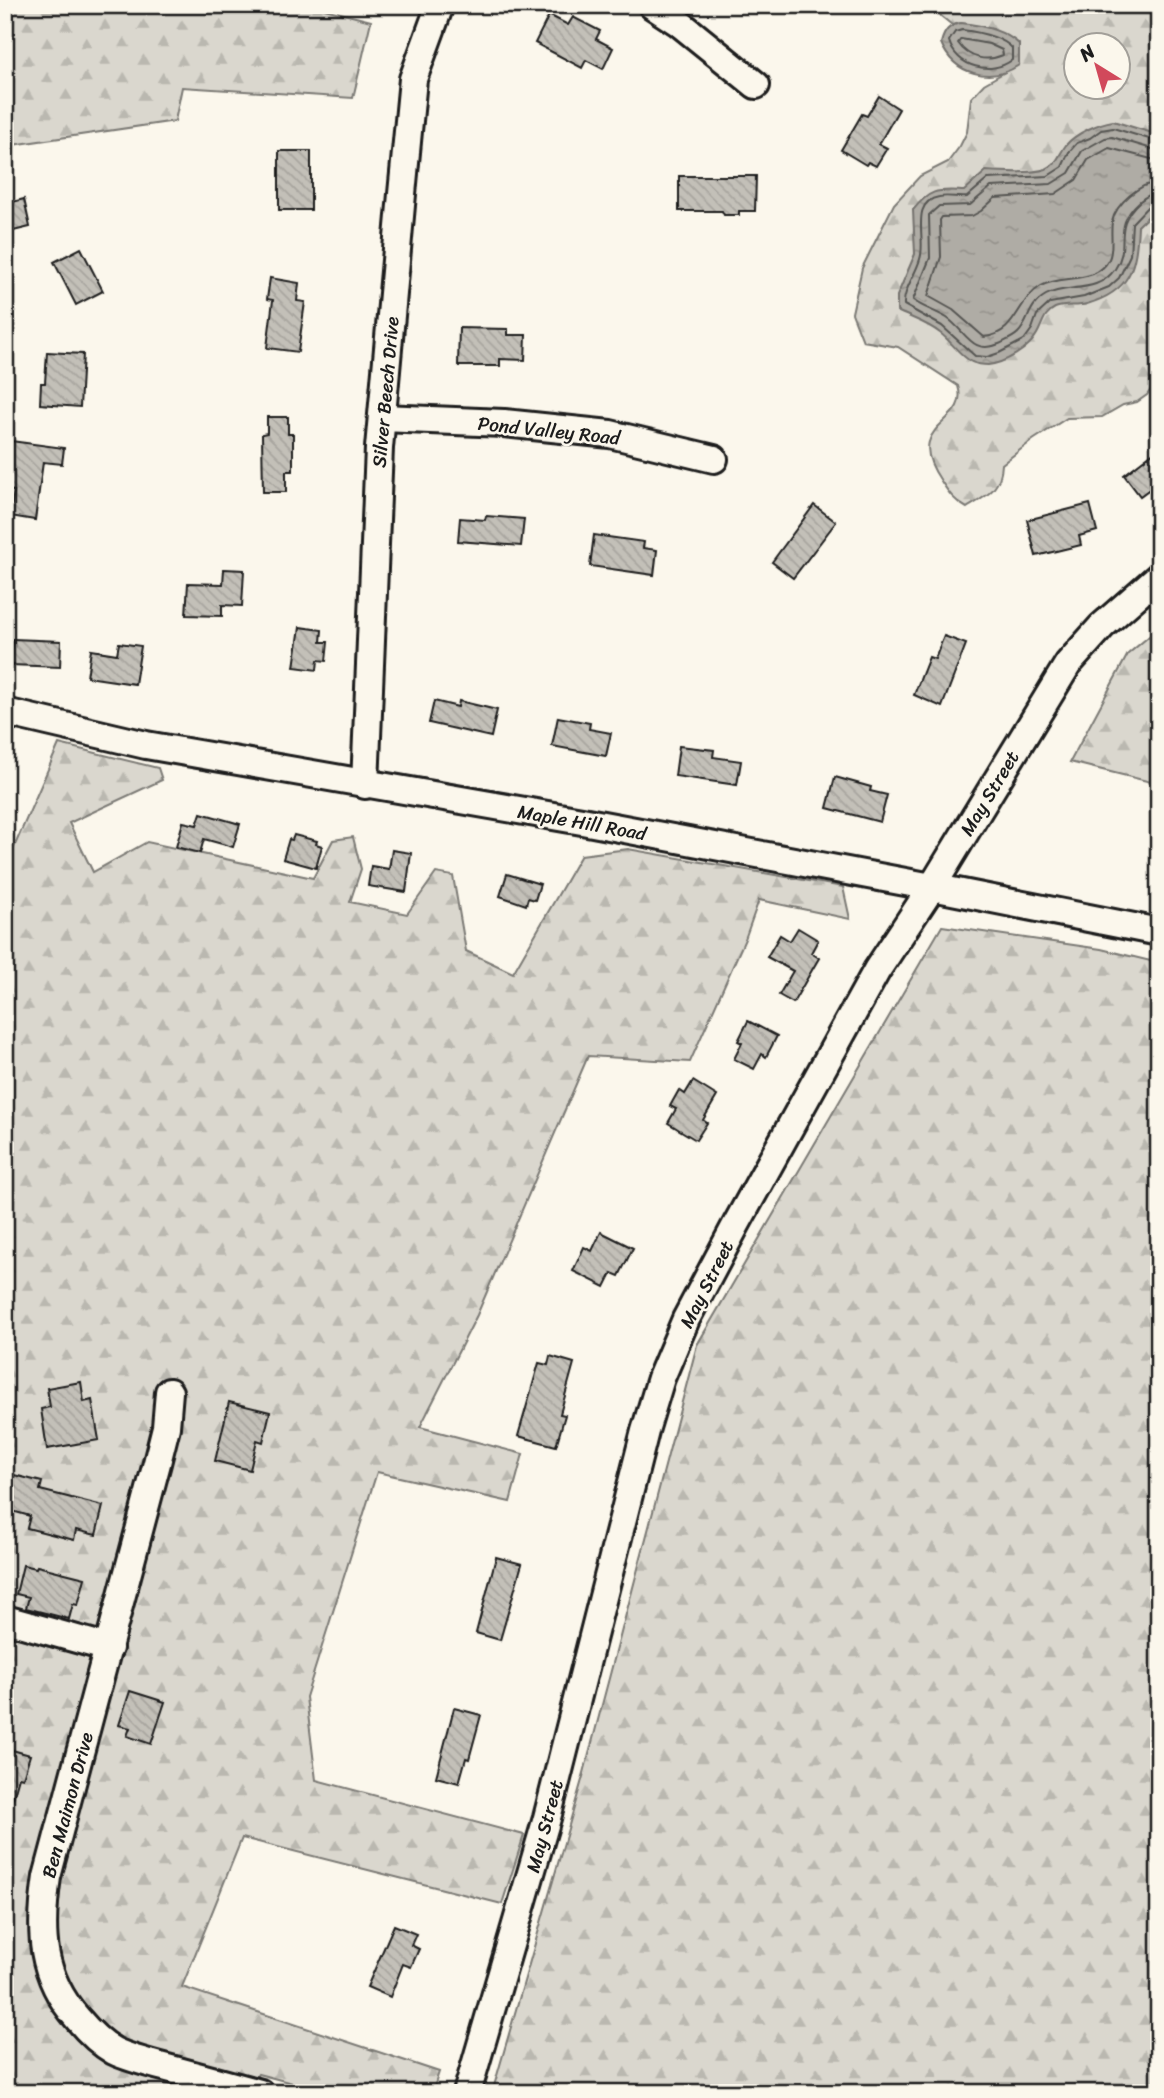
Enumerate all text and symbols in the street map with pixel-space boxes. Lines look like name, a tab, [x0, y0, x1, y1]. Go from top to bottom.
north arrow	[1062, 32, 1132, 102]
text: N	[1071, 35, 1103, 71]
street label: Silver Beech Drive	[362, 315, 409, 469]
street label: Pond Valley Road	[476, 407, 624, 455]
street label: May Street	[951, 744, 1028, 843]
street label: Maple Hill Road	[515, 795, 650, 850]
street label: May Street	[670, 1234, 743, 1334]
street label: Ben Maimon Drive	[32, 1728, 103, 1882]
street label: May Street	[516, 1776, 573, 1876]

